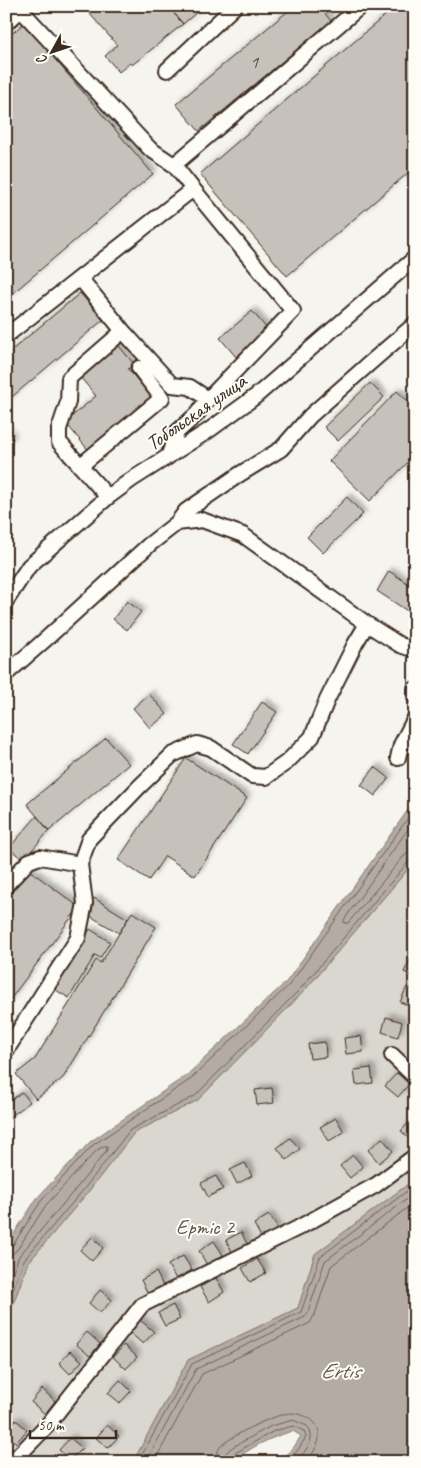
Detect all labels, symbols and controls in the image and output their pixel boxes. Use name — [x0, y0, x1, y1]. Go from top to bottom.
north arrow — [28, 28, 78, 78]
text: С — [32, 50, 51, 68]
house number: 1 — [250, 50, 260, 74]
street label: Тобольская улица — [141, 367, 253, 456]
park label: Ертіс 2 — [176, 1214, 236, 1240]
water label: Ertis — [321, 1357, 363, 1385]
scale bar — [30, 1408, 116, 1440]
text: 50 m — [38, 1416, 65, 1435]

